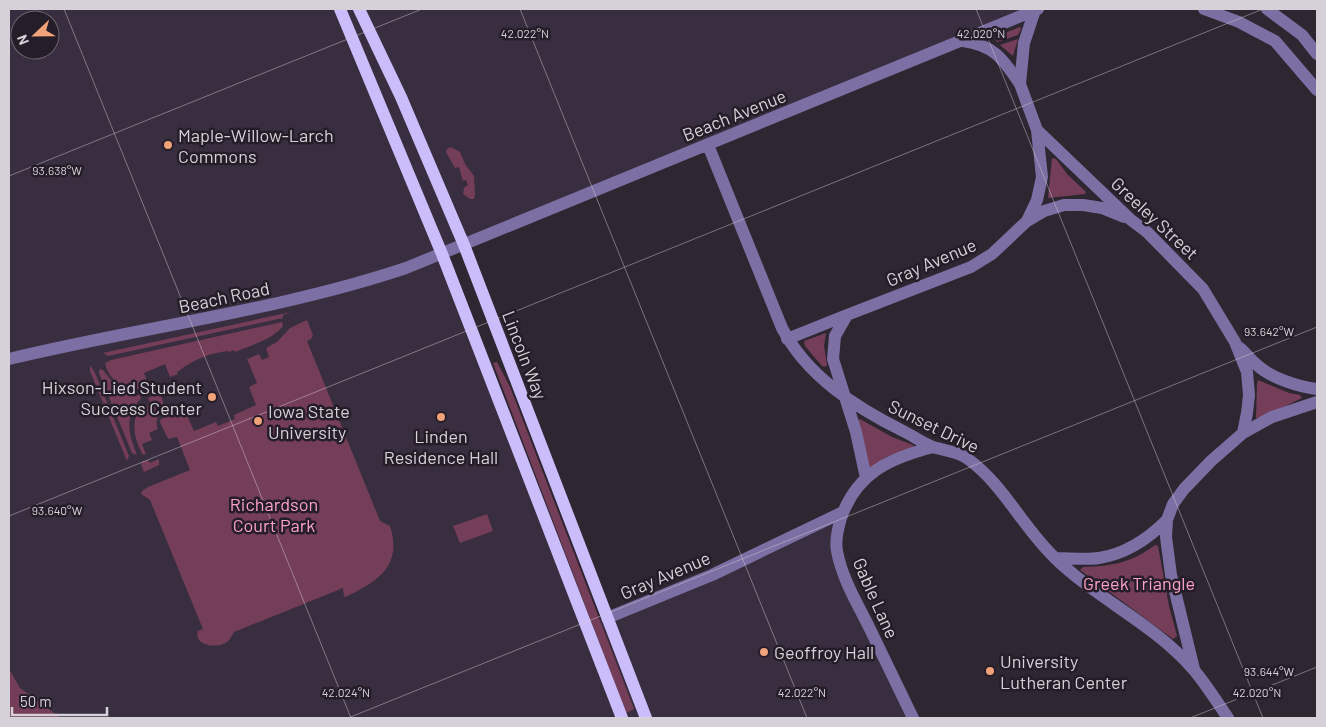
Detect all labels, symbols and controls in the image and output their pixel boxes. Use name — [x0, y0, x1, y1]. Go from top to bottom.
north arrow — [10, 10, 60, 60]
text: 42.022°N — [501, 26, 549, 40]
text: 42.020°N — [957, 26, 1005, 40]
text: N — [13, 33, 32, 48]
street label: Beach Avenue — [679, 84, 789, 146]
place label: Maple-Willow-Larch Commons — [178, 124, 334, 167]
marker: Maple-Willow-Larch Commons — [162, 139, 174, 151]
text: 93.638°W — [32, 163, 82, 177]
street label: Greeley Street — [1107, 172, 1203, 264]
street label: Gray Avenue — [883, 233, 979, 291]
street label: Beach Road — [176, 277, 272, 317]
street label: Lincoln Way — [498, 308, 552, 402]
text: 93.642°W — [1244, 324, 1295, 338]
place label: Hixson-Lied Student Success Center — [42, 376, 202, 419]
marker: Hixson-Lied Student Success Center — [206, 391, 218, 403]
street label: Sunset Drive — [885, 395, 983, 457]
place label: Iowa State University — [268, 400, 350, 443]
marker: Linden Residence Hall — [435, 411, 447, 423]
marker: Iowa State University — [252, 415, 264, 427]
place label: Linden Residence Hall — [384, 425, 498, 468]
park label: Richardson Court Park — [230, 493, 318, 536]
text: 93.640°W — [32, 503, 83, 517]
street label: Gray Avenue — [617, 546, 713, 604]
street label: Gable Lane — [848, 554, 904, 642]
park label: Greek Triangle — [1083, 572, 1195, 594]
place label: Geoffroy Hall — [774, 641, 874, 663]
marker: Geoffroy Hall — [758, 646, 770, 658]
place label: University Lutheran Center — [1000, 650, 1128, 693]
text: 93.644°W — [1244, 664, 1295, 678]
marker: University Lutheran Center — [984, 665, 996, 677]
scale bar — [12, 684, 108, 716]
text: 42.024°N — [322, 685, 370, 699]
text: 42.022°N — [778, 685, 826, 699]
text: 42.020°N — [1233, 685, 1281, 699]
text: 50 m — [20, 692, 52, 710]

